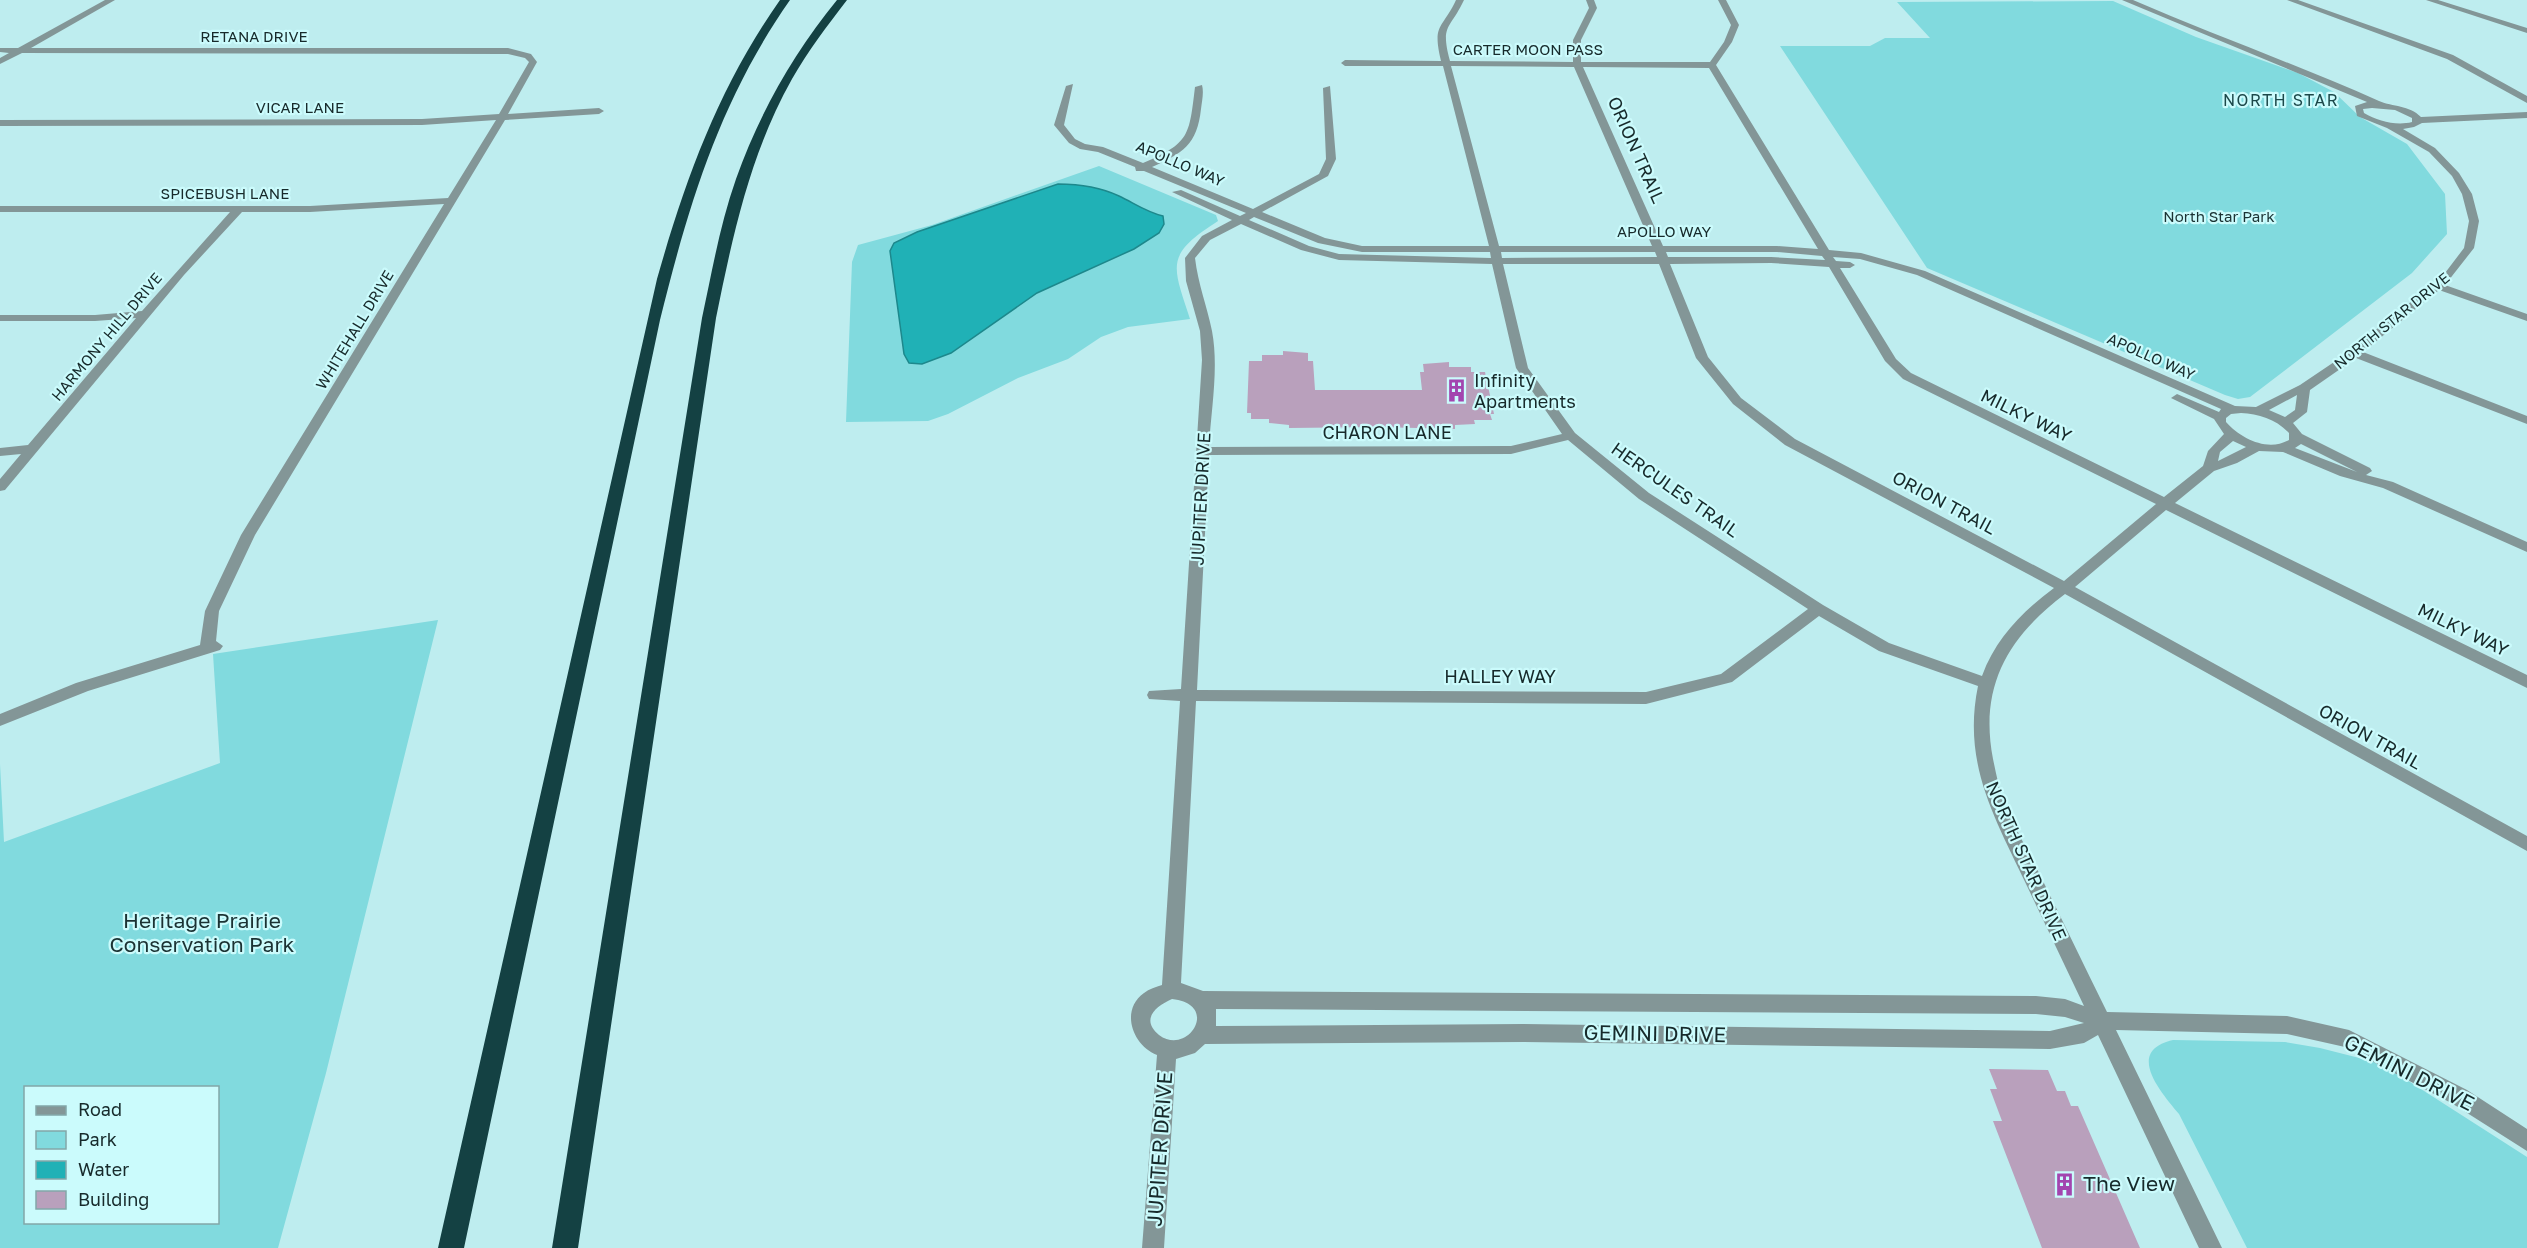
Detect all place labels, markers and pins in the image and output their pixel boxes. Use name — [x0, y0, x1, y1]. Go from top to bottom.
place label: Infinity Apartments — [1474, 369, 1576, 412]
building icon: Infinity Apartments — [1443, 378, 1469, 404]
place label: The View — [2083, 1170, 2175, 1196]
building icon: The View — [2052, 1171, 2078, 1197]

